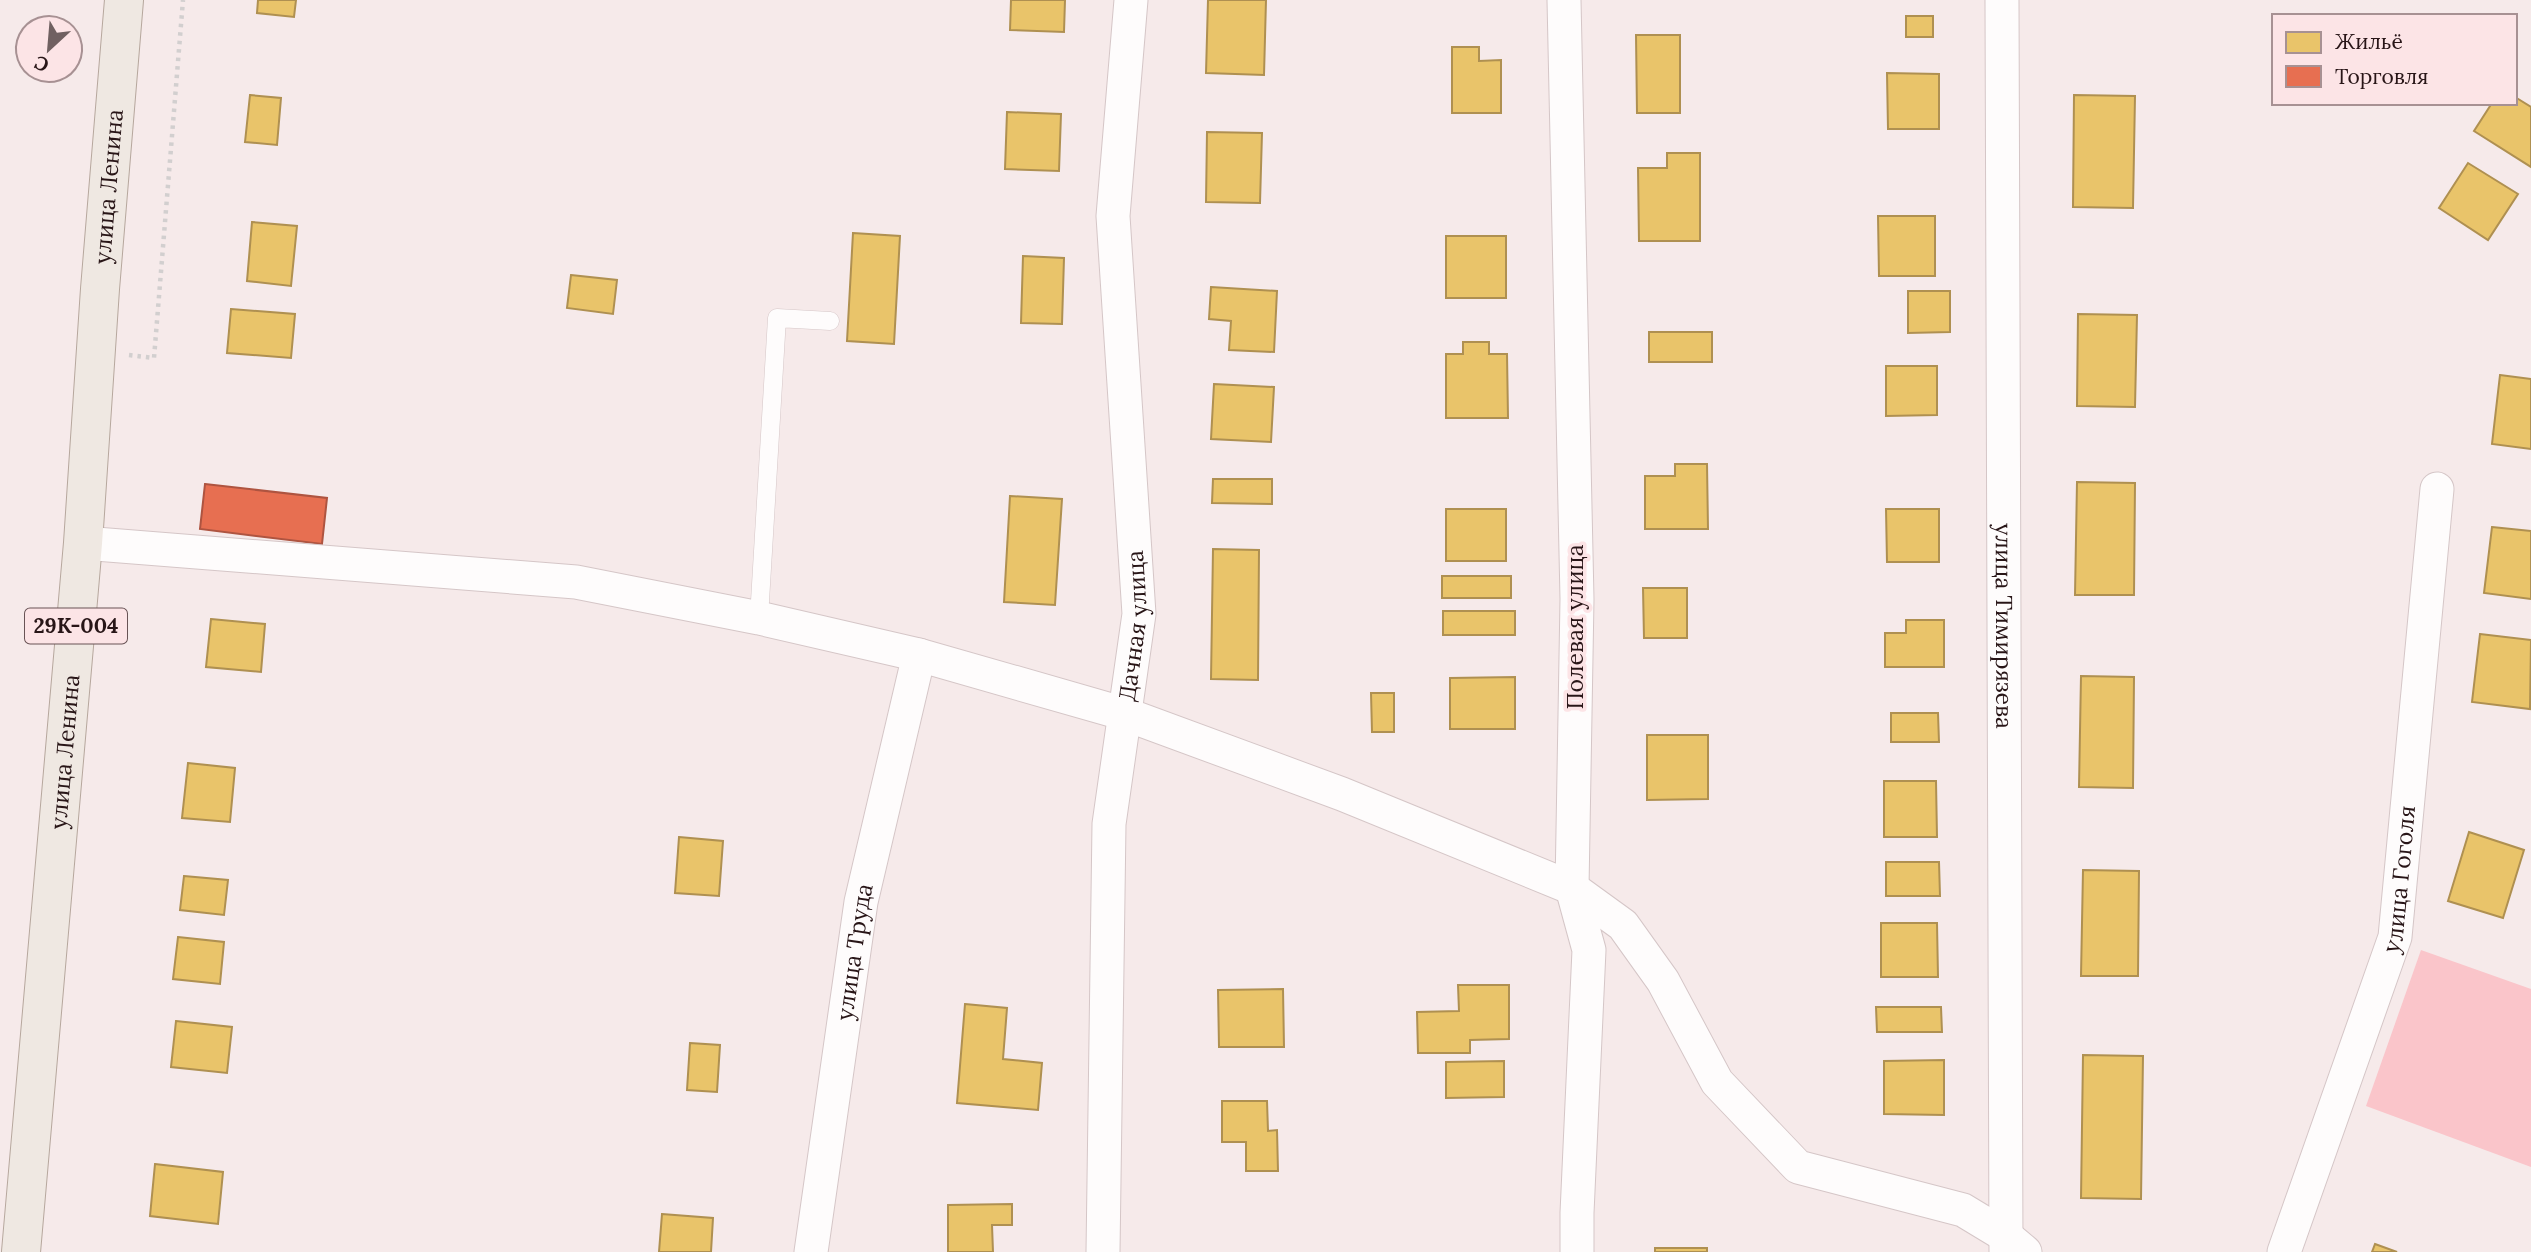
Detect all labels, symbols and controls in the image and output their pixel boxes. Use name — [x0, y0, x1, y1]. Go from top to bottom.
north arrow — [14, 14, 84, 84]
legend — [2272, 14, 2517, 105]
text: Жильё — [2335, 28, 2403, 55]
text: С — [30, 51, 53, 78]
text: Торговля — [2335, 63, 2429, 90]
street label: улица Ленина — [87, 108, 129, 265]
street label: улица Тимирязева — [1990, 523, 2019, 729]
street label: Полевая улица — [1560, 544, 1589, 710]
street label: Дачная улица — [1112, 549, 1153, 703]
road number: 29К-004 — [25, 608, 127, 644]
street label: улица Ленина — [43, 673, 85, 830]
street label: улица Гоголя — [2376, 804, 2421, 957]
street label: улица Труда — [829, 880, 879, 1022]

